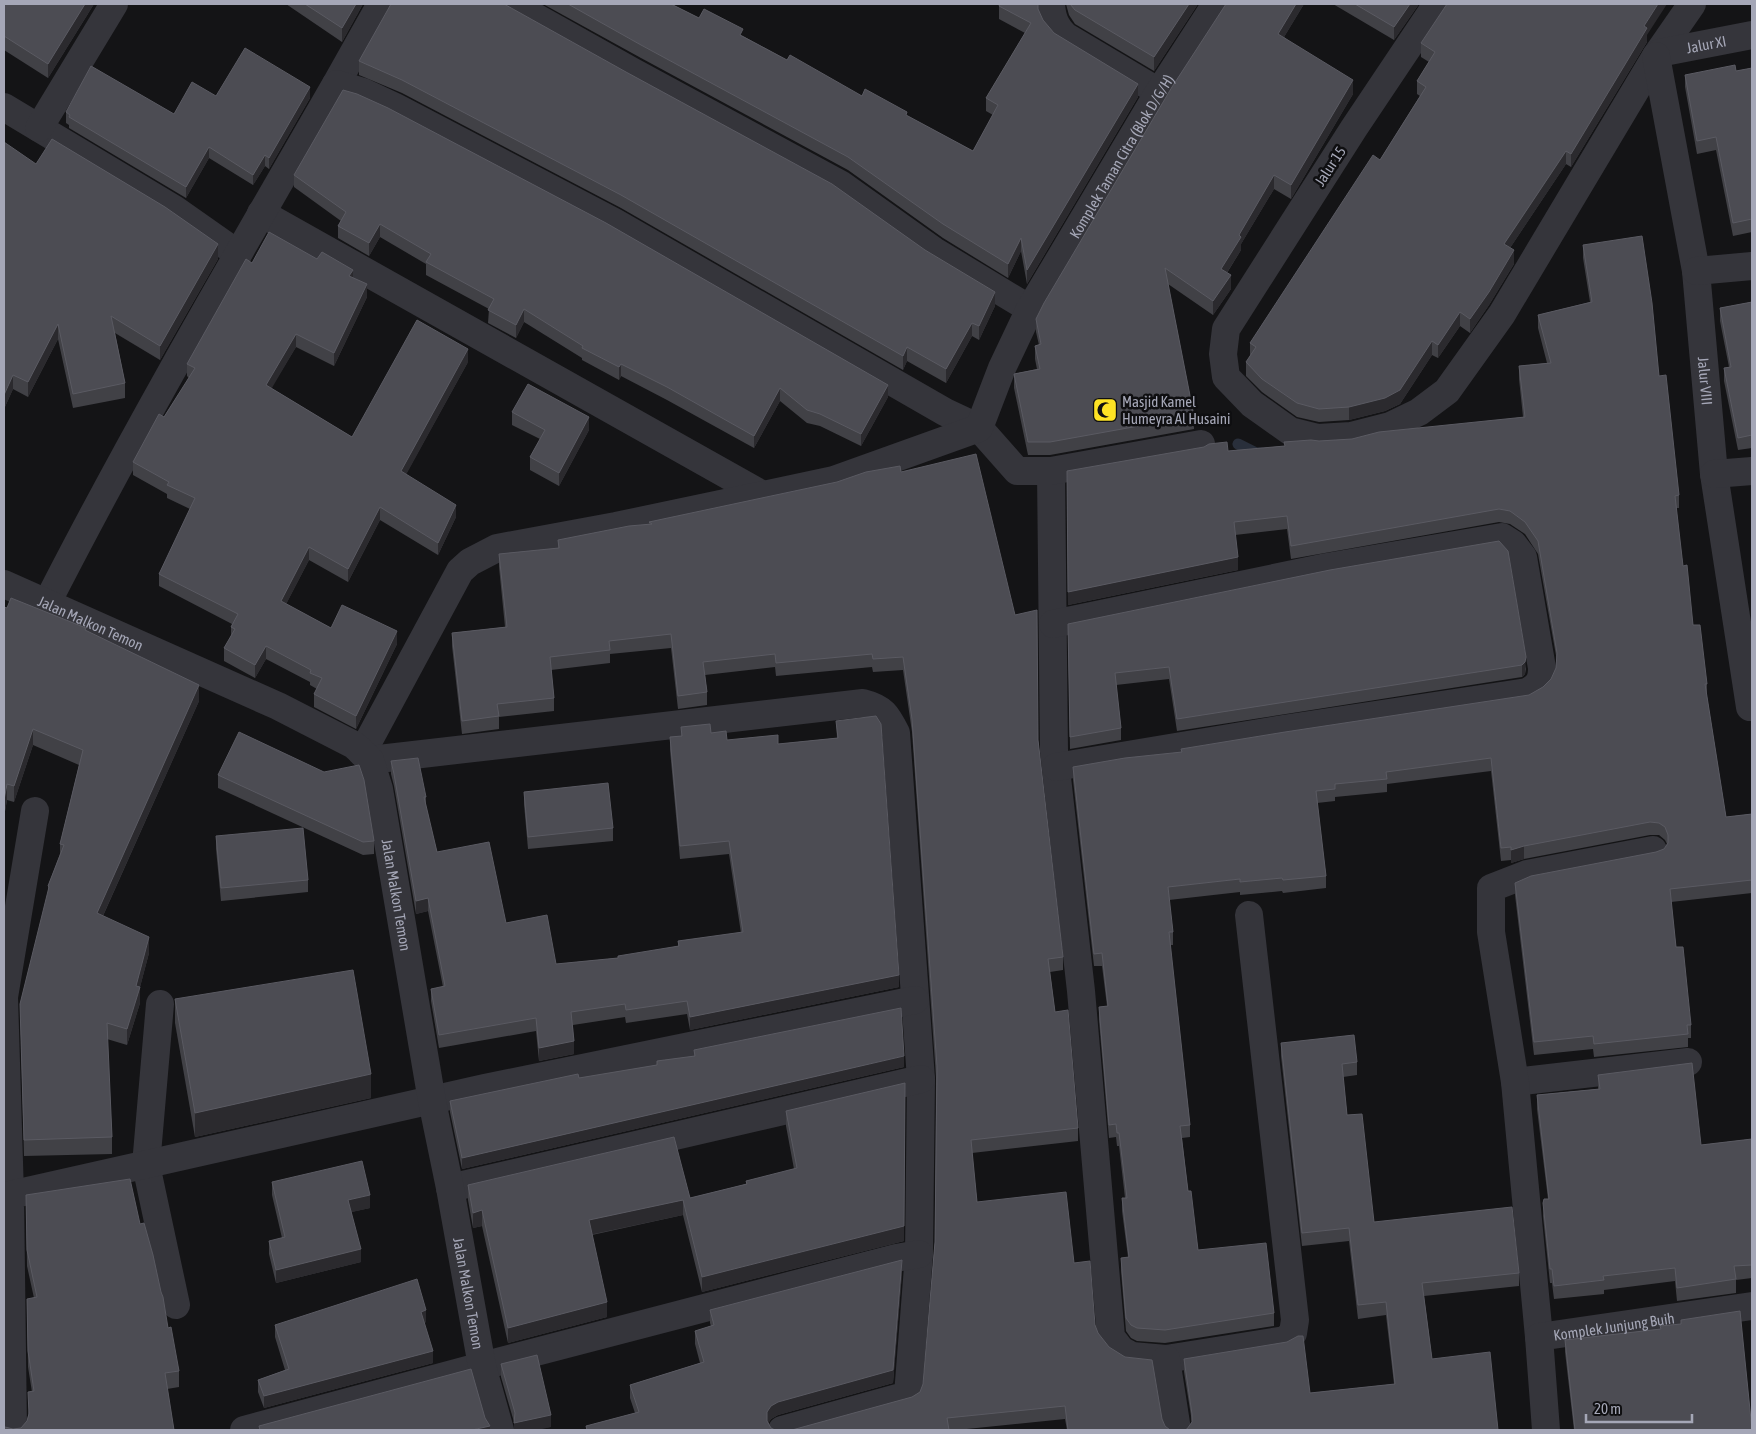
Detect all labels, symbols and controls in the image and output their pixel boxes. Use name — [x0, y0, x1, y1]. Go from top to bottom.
street label: Jalur XI — [1685, 32, 1727, 56]
street label: Komplek Taman Citra (Blok D/G/H) — [1066, 71, 1177, 241]
street label: Jalur 15 — [1311, 143, 1349, 189]
street label: Jalur VIII — [1695, 356, 1716, 406]
place label: Masjid Kamel Humeyra Al Husaini — [1122, 393, 1231, 427]
mosque icon: Masjid Kamel Humeyra Al Husaini — [1092, 397, 1118, 423]
street label: Jalan Malkon Temon — [35, 592, 146, 653]
street label: Jalan Malkon Temon — [379, 837, 415, 952]
street label: Jalan Malkon Temon — [451, 1236, 487, 1351]
street label: Komplek Junjung Buih — [1552, 1309, 1676, 1343]
scale bar — [1586, 1392, 1692, 1424]
text: 20 m — [1594, 1400, 1621, 1417]

